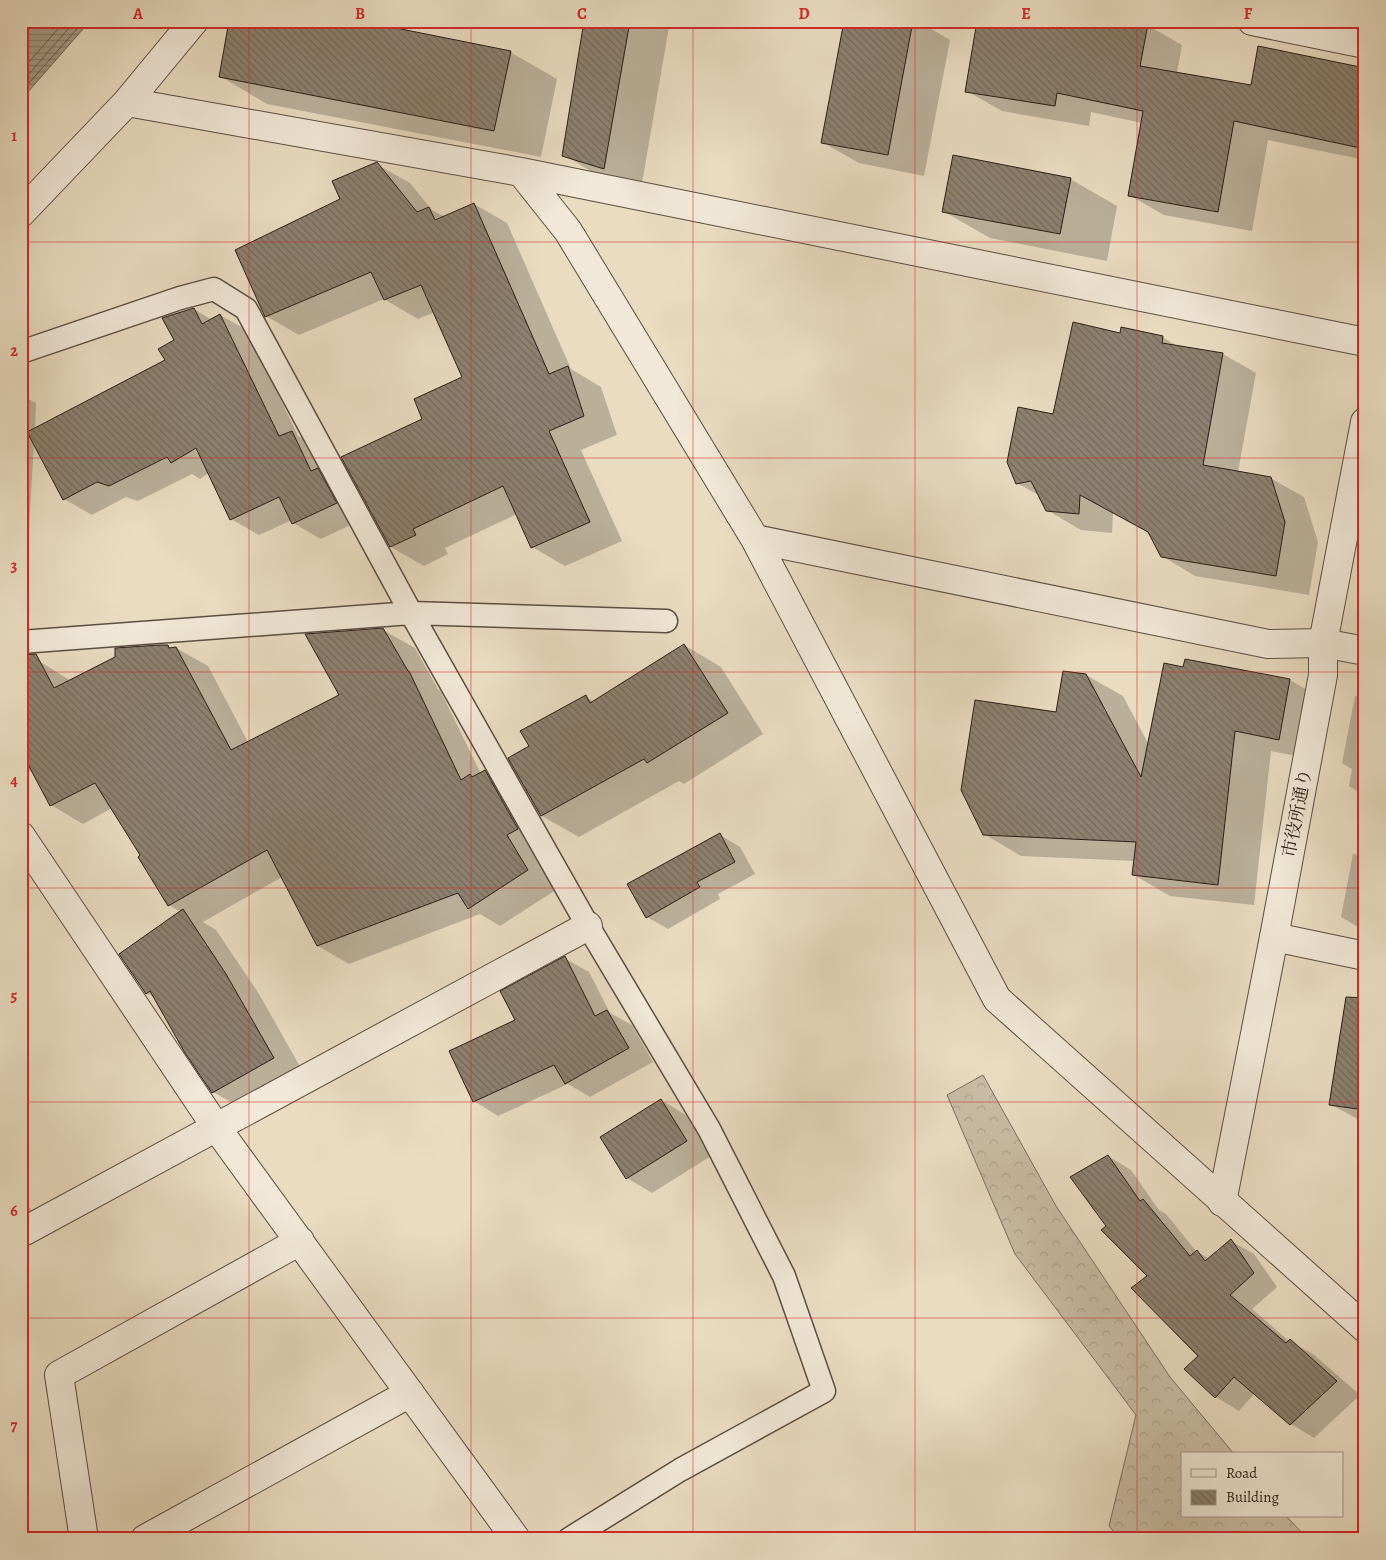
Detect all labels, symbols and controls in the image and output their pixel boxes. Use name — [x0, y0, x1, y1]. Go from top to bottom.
text: A — [132, 3, 144, 25]
text: B — [355, 3, 365, 25]
text: C — [577, 3, 587, 25]
text: D — [798, 3, 810, 25]
text: E — [1021, 3, 1031, 25]
text: F — [1244, 3, 1253, 25]
text: 1 — [11, 125, 17, 147]
text: 2 — [10, 340, 18, 362]
text: 3 — [11, 555, 18, 577]
street label: 市役所通り — [1277, 767, 1317, 859]
text: 4 — [10, 770, 18, 792]
text: 5 — [11, 985, 18, 1007]
text: 6 — [10, 1200, 18, 1222]
text: 7 — [11, 1415, 18, 1437]
legend — [1181, 1452, 1344, 1518]
text: Road — [1226, 1463, 1258, 1483]
text: Building — [1226, 1487, 1279, 1507]

